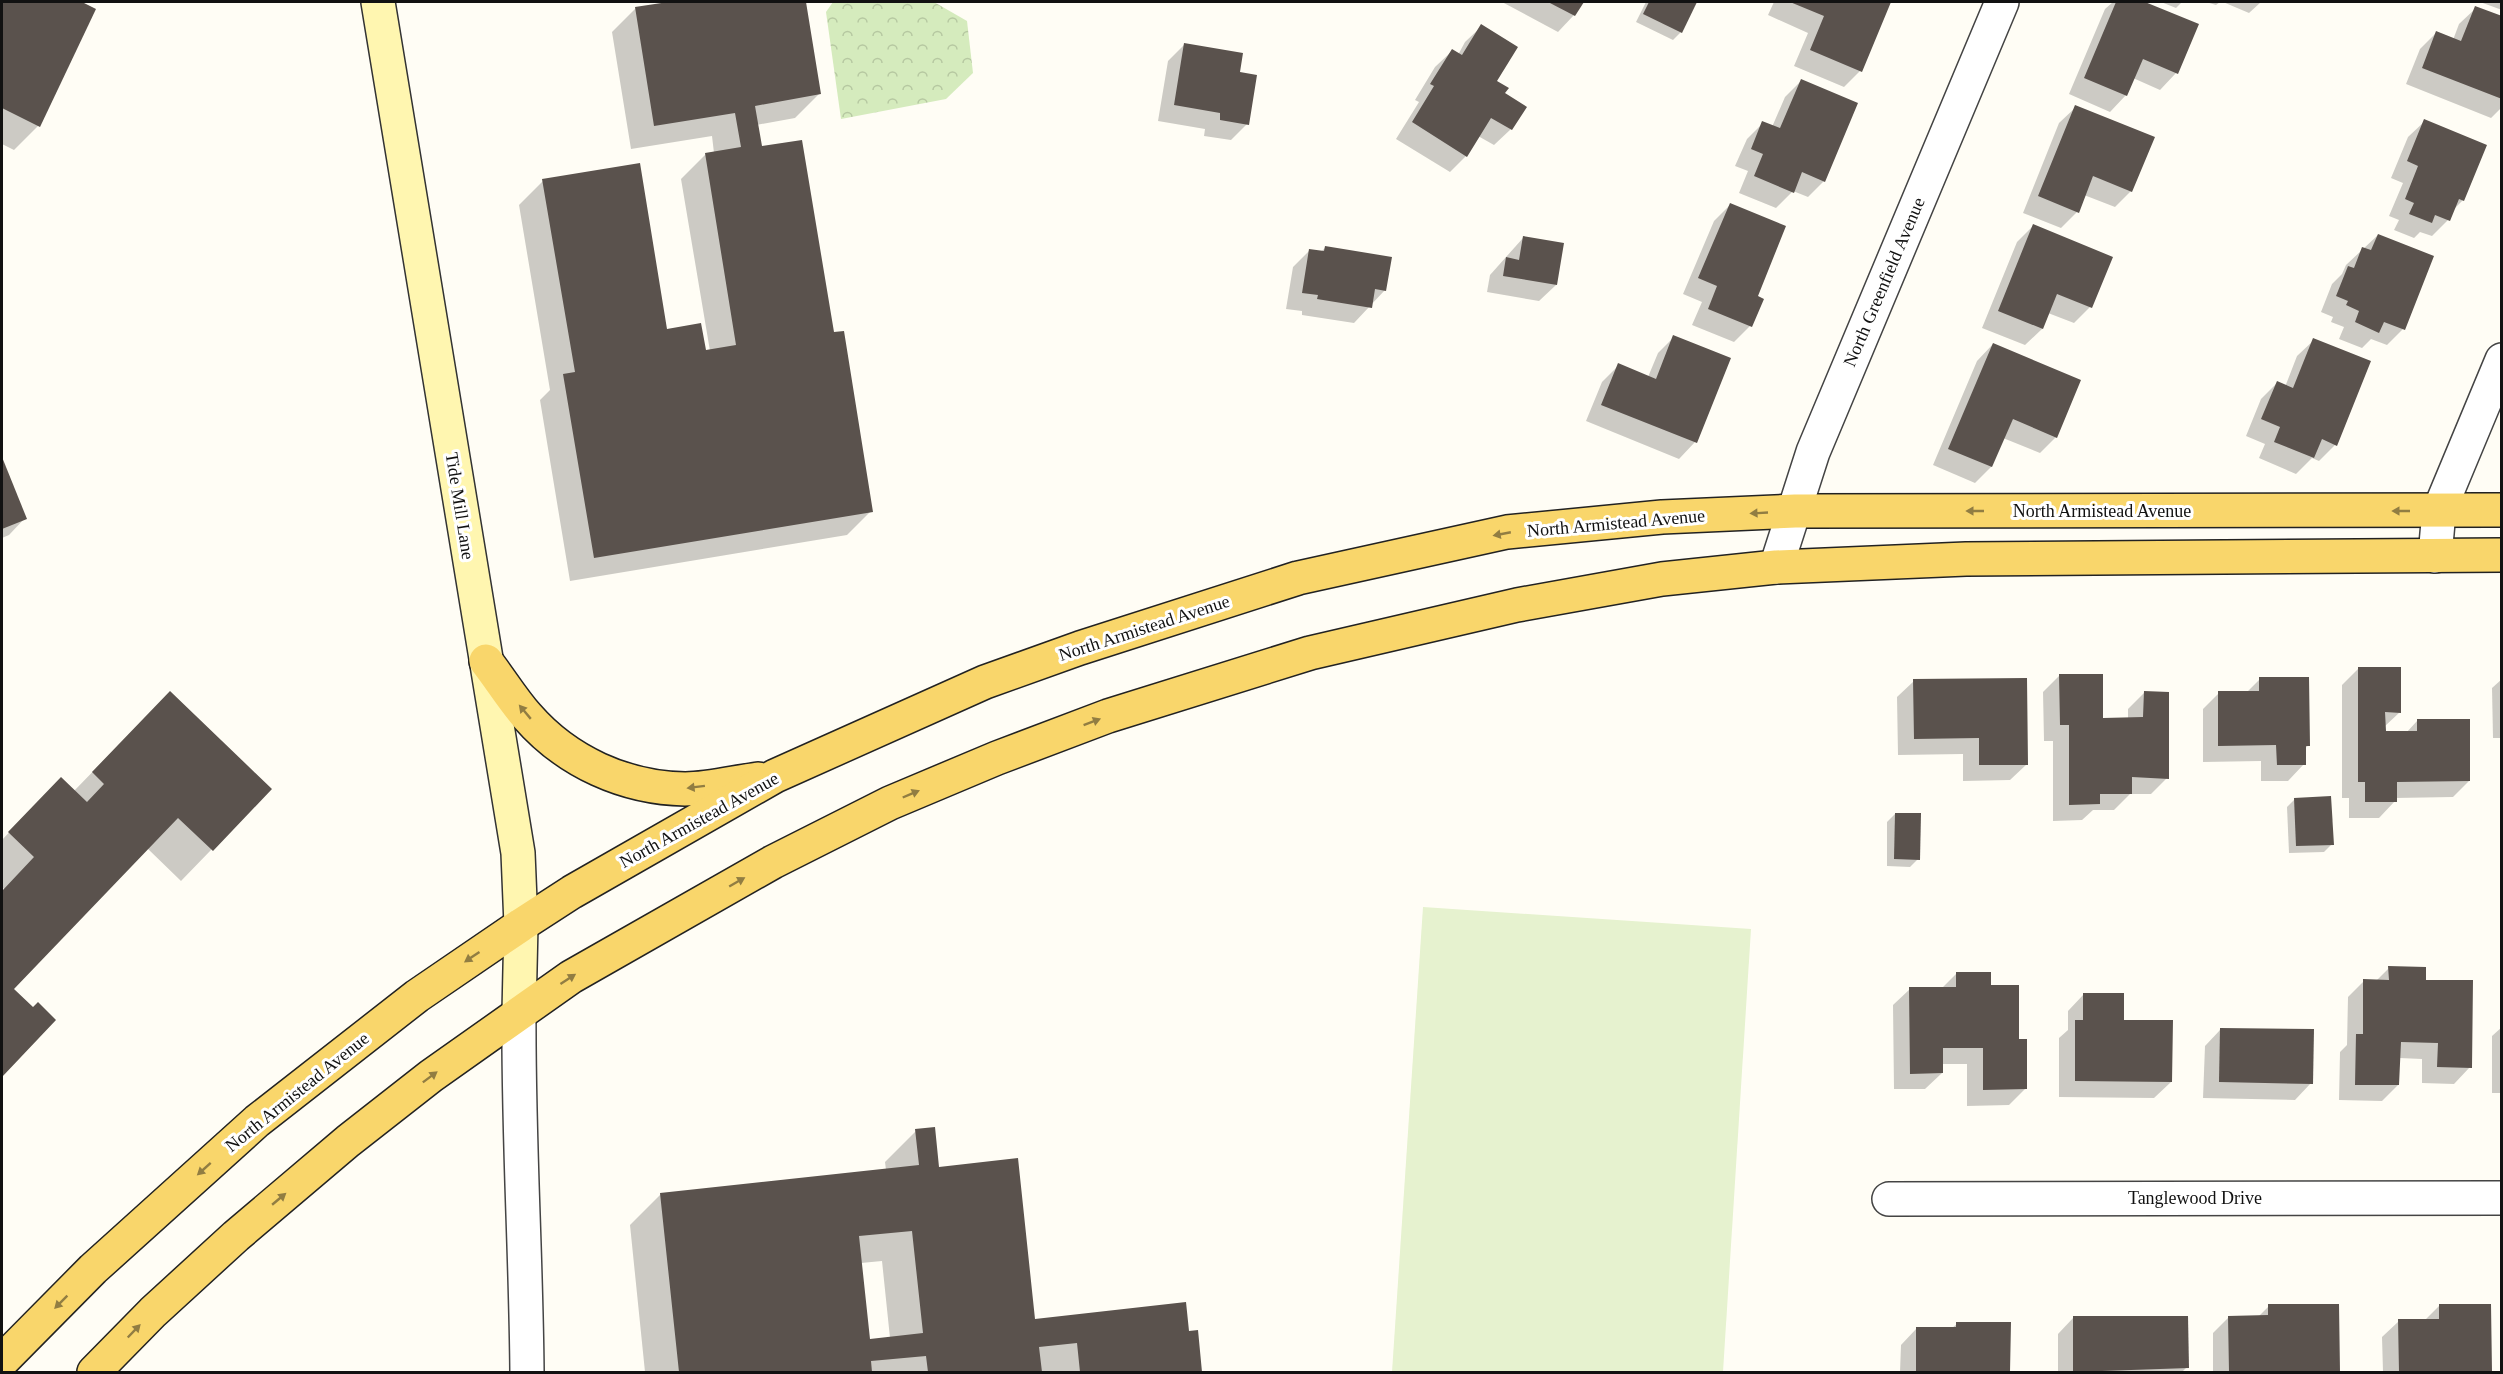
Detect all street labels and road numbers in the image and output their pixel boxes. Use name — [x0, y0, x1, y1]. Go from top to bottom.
street label: North Greenfield Avenue — [1839, 195, 1929, 369]
street label: Tide Mill Lane — [442, 451, 478, 561]
street label: North Armistead Avenue — [2013, 501, 2191, 521]
street label: North Armistead Avenue — [1526, 505, 1706, 541]
street label: North Armistead Avenue — [1056, 591, 1232, 665]
street label: North Armistead Avenue — [616, 768, 782, 872]
street label: North Armistead Avenue — [221, 1028, 373, 1156]
street label: Tanglewood Drive — [2128, 1188, 2262, 1208]

